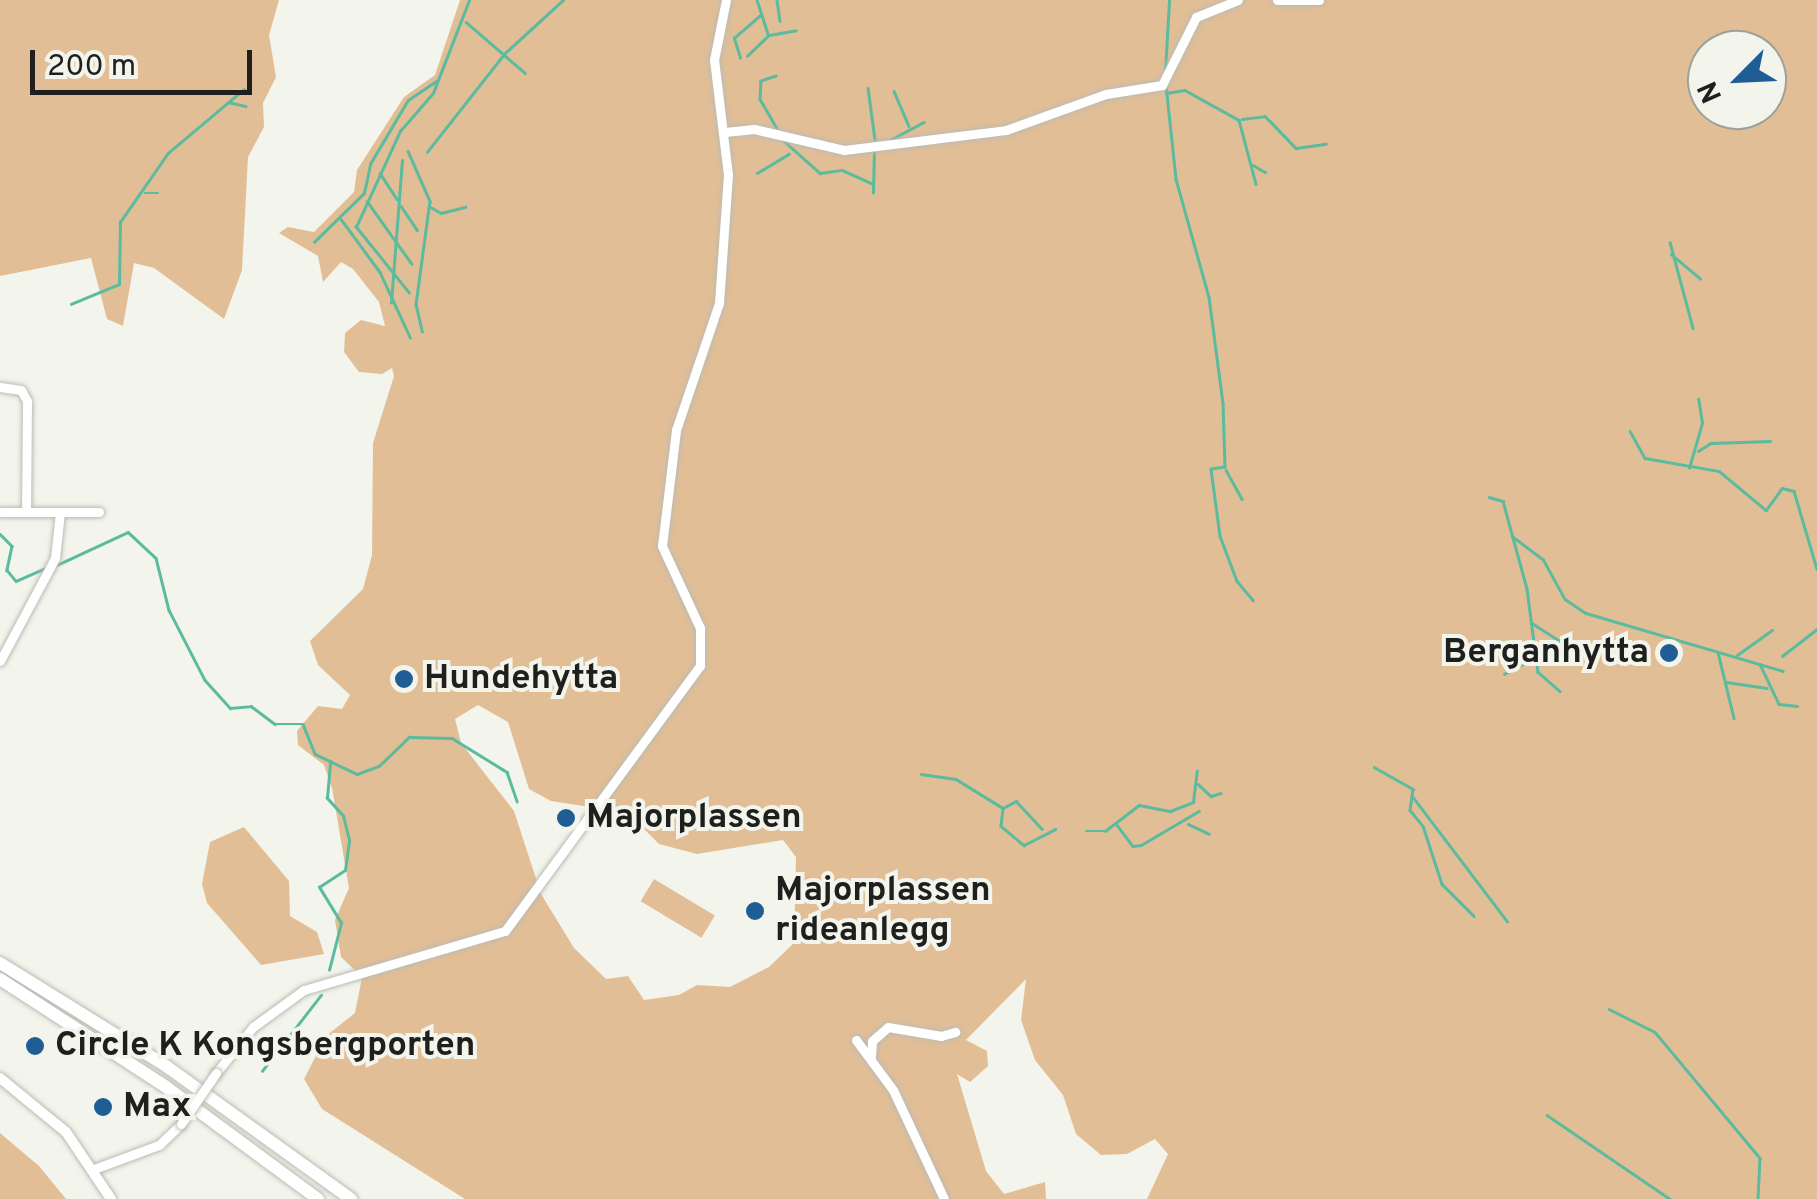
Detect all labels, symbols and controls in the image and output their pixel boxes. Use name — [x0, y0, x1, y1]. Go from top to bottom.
scale bar — [35, 30, 258, 92]
north arrow — [1687, 30, 1787, 130]
text: 200 m — [47, 49, 136, 86]
text: N — [1691, 75, 1732, 108]
place label: Berganhytta — [1443, 632, 1649, 674]
marker: Berganhytta — [1658, 642, 1680, 664]
place label: Hundehytta — [424, 658, 618, 700]
marker: Hundehytta — [393, 668, 415, 690]
place label: Majorplassen — [586, 797, 802, 839]
marker: Majorplassen — [555, 807, 577, 829]
place label: Majorplassen rideanlegg — [775, 870, 991, 952]
marker: Majorplassen rideanlegg — [744, 900, 766, 922]
place label: Circle K Kongsbergporten — [55, 1025, 475, 1067]
marker: Circle K Kongsbergporten — [24, 1035, 46, 1057]
place label: Max — [123, 1086, 191, 1128]
marker: Max — [92, 1096, 114, 1118]

